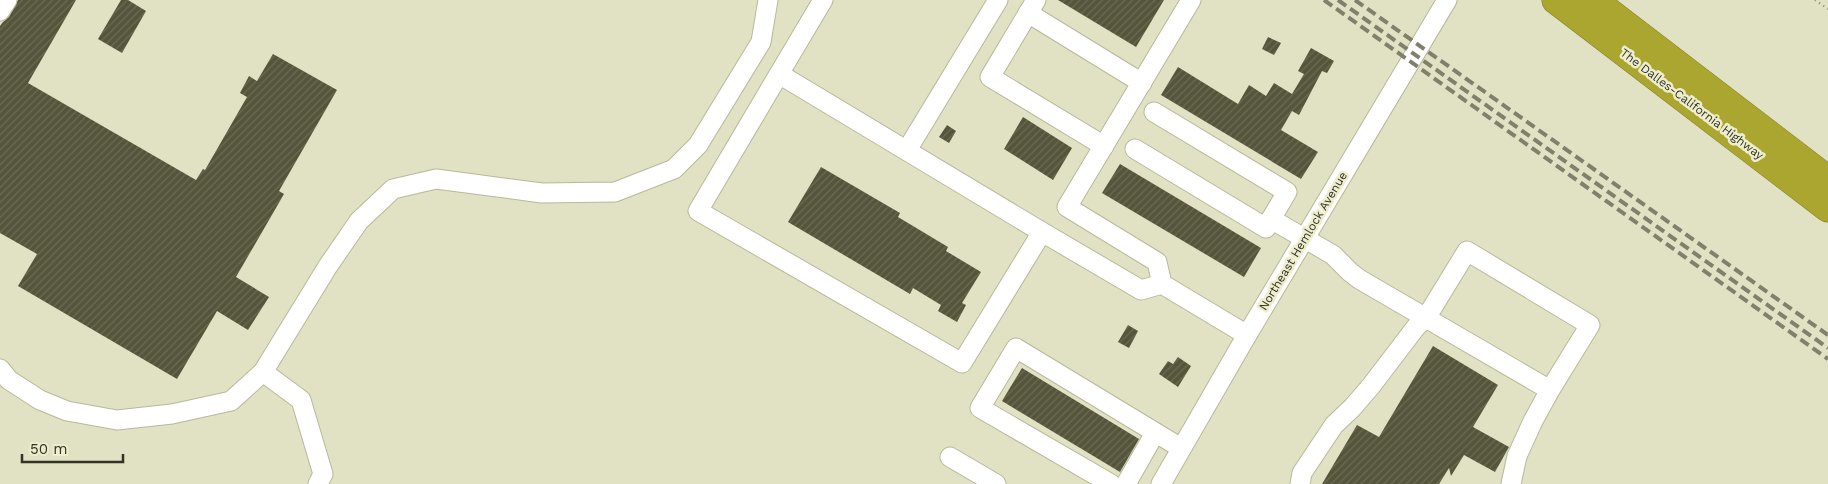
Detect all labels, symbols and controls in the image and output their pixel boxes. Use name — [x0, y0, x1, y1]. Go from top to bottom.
street label: The Dalles-California Highway — [1618, 46, 1767, 163]
street label: Northeast Hemlock Avenue — [1256, 169, 1350, 313]
scale bar — [22, 432, 124, 464]
text: 50 m — [30, 440, 67, 458]

